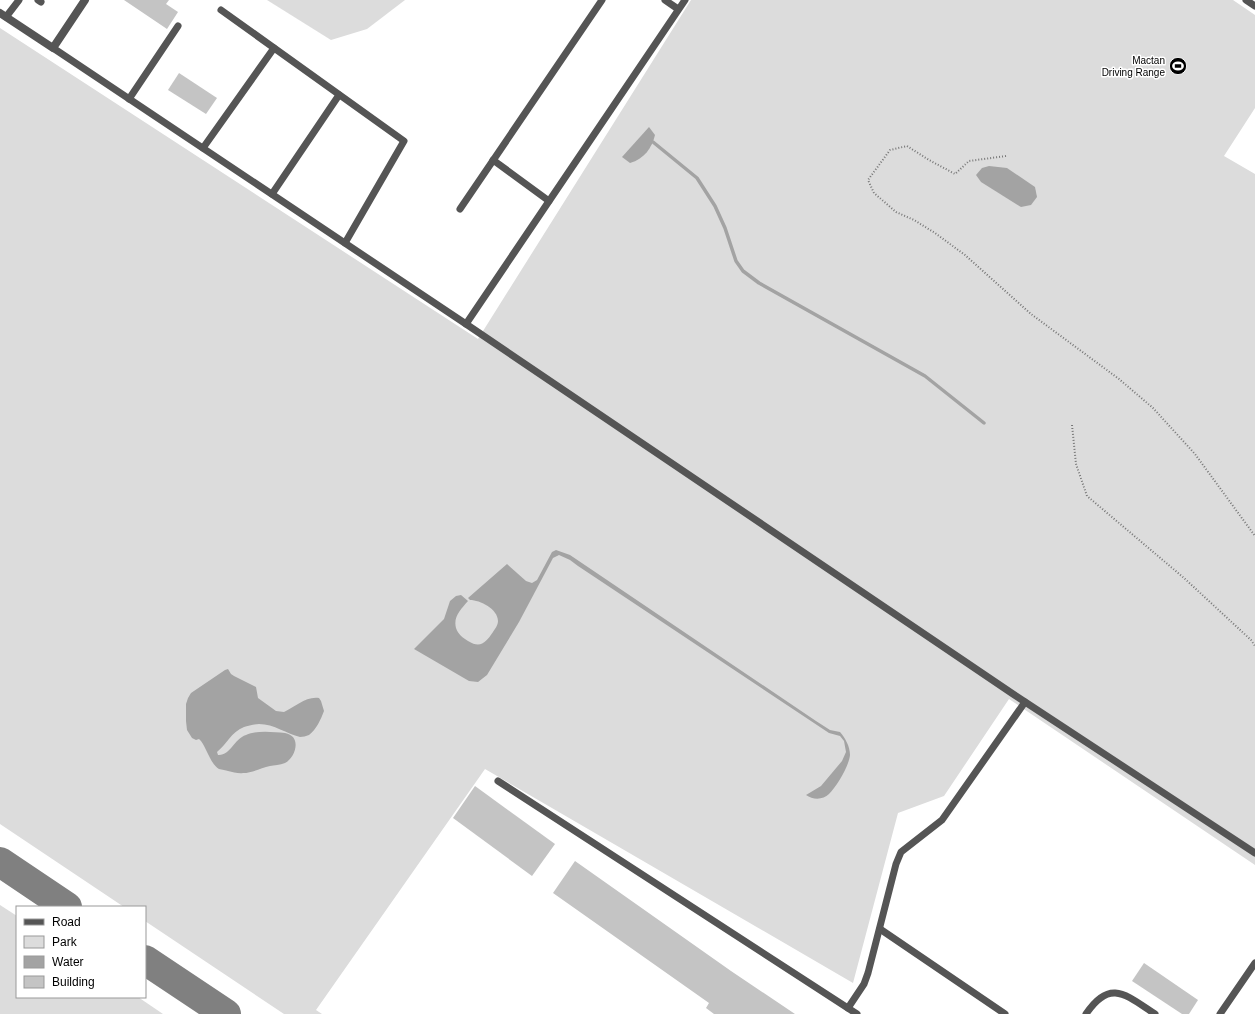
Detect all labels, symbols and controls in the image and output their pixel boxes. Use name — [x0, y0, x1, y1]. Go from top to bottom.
place label: Mactan Driving Range — [1102, 55, 1165, 78]
sports icon: Mactan Driving Range — [1168, 56, 1188, 76]
legend — [16, 906, 146, 998]
text: Road — [52, 915, 81, 929]
text: Park — [52, 935, 78, 949]
text: Water — [52, 955, 84, 969]
text: Building — [52, 975, 95, 989]

